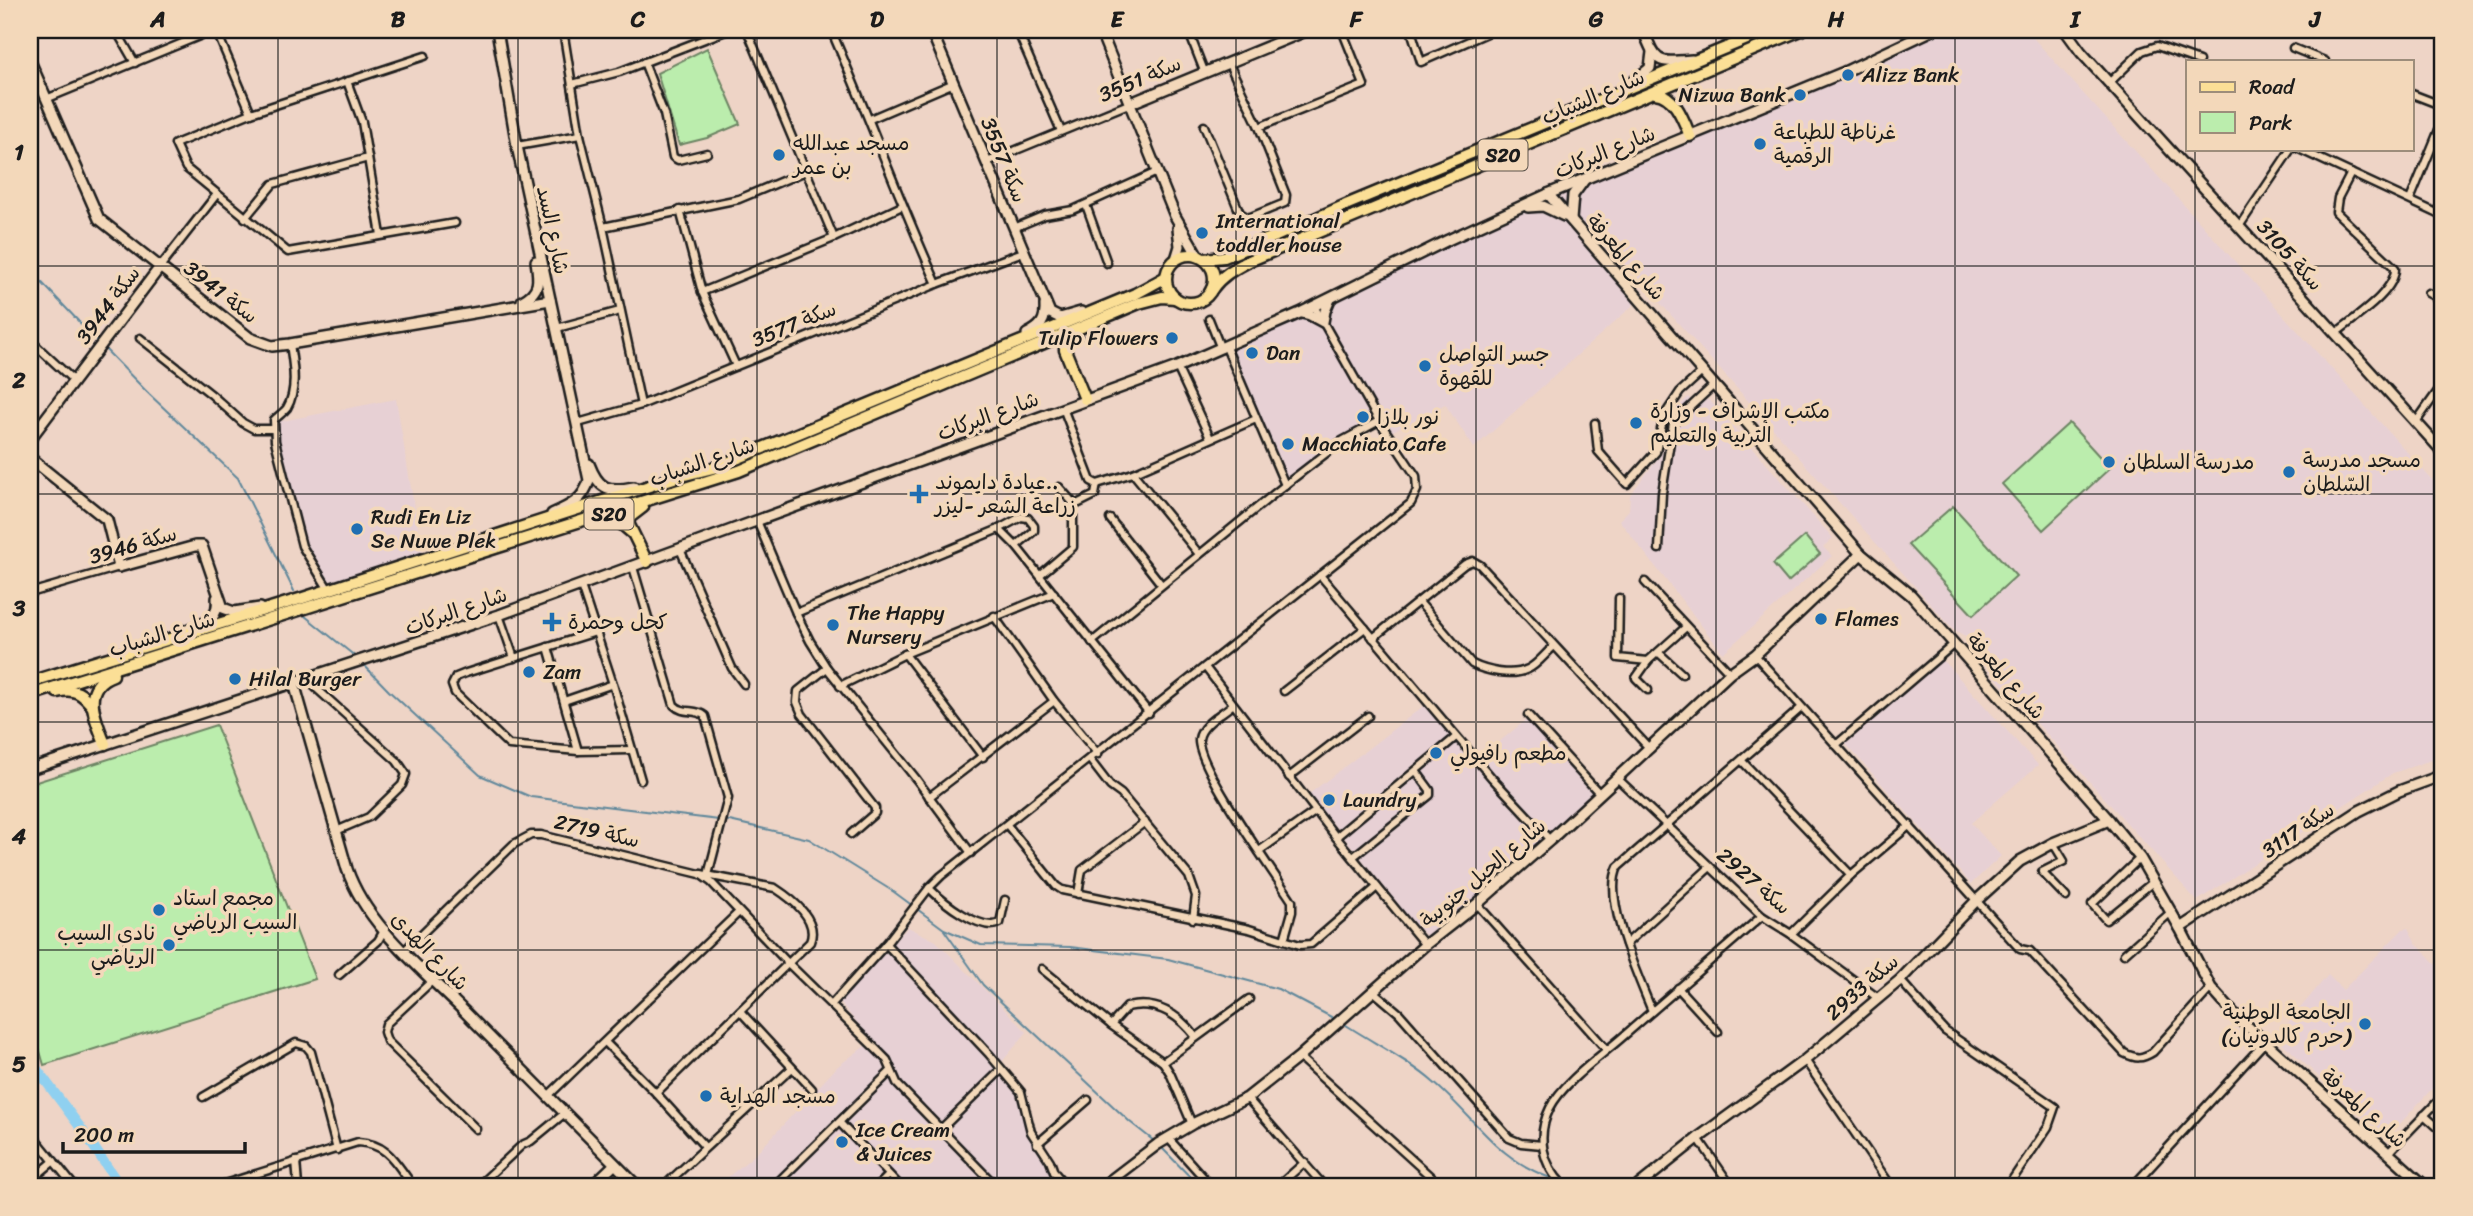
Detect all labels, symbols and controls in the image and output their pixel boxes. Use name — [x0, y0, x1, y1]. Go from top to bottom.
text: A — [149, 0, 166, 40]
text: B — [391, 0, 406, 40]
text: C — [630, 0, 646, 40]
text: D — [870, 0, 885, 40]
text: E — [1111, 0, 1126, 40]
text: F — [1349, 0, 1364, 40]
text: G — [1588, 0, 1604, 40]
text: H — [1827, 0, 1845, 40]
text: I — [2069, 0, 2081, 40]
text: J — [2308, 0, 2322, 40]
street label: سكة 3551 — [1093, 45, 1187, 113]
place label: Alizz Bank — [1861, 56, 1959, 94]
street label: شارع الشباب — [1535, 58, 1651, 136]
legend — [2186, 60, 2414, 150]
marker: Alizz Bank — [1840, 67, 1856, 83]
text: Road — [2249, 68, 2296, 106]
place label: Nizwa Bank — [1679, 76, 1787, 114]
marker: Nizwa Bank — [1792, 87, 1808, 103]
text: Park — [2249, 104, 2292, 142]
street label: سكة 3557 — [970, 111, 1038, 209]
place label: غرناطة للطباعة الرقمية — [1774, 113, 1896, 175]
street label: شارع البركات — [1549, 114, 1661, 190]
place label: مسجد عبدالله بن عمر — [791, 124, 909, 186]
text: 1 — [14, 132, 24, 173]
marker: غرناطة للطباعة الرقمية — [1752, 136, 1768, 152]
road number: S20 — [1478, 140, 1528, 170]
marker: مسجد عبدالله بن عمر — [771, 147, 787, 163]
street label: شارع السد — [525, 182, 581, 278]
place label: International toddler house — [1215, 202, 1342, 264]
street label: شارع المعرفة — [1577, 204, 1675, 310]
street label: سكة 3105 — [2247, 210, 2333, 300]
marker: International toddler house — [1194, 225, 1210, 241]
street label: سكة 3941 — [175, 250, 267, 334]
street label: سكة 3944 — [65, 257, 151, 353]
street label: سكة 3577 — [746, 290, 842, 358]
place label: Tulip Flowers — [1038, 319, 1158, 357]
marker: Tulip Flowers — [1164, 330, 1180, 346]
place label: Dan — [1266, 334, 1300, 372]
place label: جسر التواصل للقهوة — [1439, 335, 1550, 397]
marker: Dan — [1244, 345, 1260, 361]
marker: جسر التواصل للقهوة — [1417, 358, 1433, 374]
text: 2 — [11, 360, 26, 401]
street label: شارع البركات — [932, 380, 1044, 452]
place label: مكتب الإشراف - وزارة التربية والتعليم — [1650, 392, 1830, 454]
place label: نور بلازا — [1377, 398, 1439, 436]
marker: نور بلازا — [1355, 409, 1371, 425]
marker: مكتب الإشراف - وزارة التربية والتعليم — [1628, 415, 1644, 431]
place label: Macchiato Cafe — [1302, 425, 1446, 463]
street label: شارع الشباب — [644, 426, 760, 498]
marker: Macchiato Cafe — [1280, 436, 1296, 452]
place label: مسجد مدرسة السّلطان — [2303, 441, 2421, 503]
place label: مدرسة السلطان — [2123, 443, 2254, 481]
marker: مدرسة السلطان — [2101, 454, 2117, 470]
place label: عيادة دايموند.. زراعة الشعر -ليزر — [933, 463, 1076, 525]
marker: مسجد مدرسة السّلطان — [2281, 464, 2297, 480]
marker: عيادة دايموند.. زراعة الشعر -ليزر — [909, 484, 929, 504]
place label: Rudi En Liz Se Nuwe Plek — [371, 498, 497, 560]
road number: S20 — [584, 499, 634, 530]
street label: سكة 3946 — [85, 514, 181, 576]
marker: Rudi En Liz Se Nuwe Plek — [349, 521, 365, 537]
street label: شارع البركات — [400, 576, 512, 646]
text: 3 — [12, 588, 26, 629]
place label: The Happy Nursery — [847, 594, 945, 656]
street label: شارع الشباب — [104, 600, 220, 668]
place label: Flames — [1835, 600, 1899, 638]
place label: كحل وحمرة — [568, 603, 668, 641]
marker: Flames — [1813, 611, 1829, 627]
marker: كحل وحمرة — [542, 612, 562, 632]
marker: The Happy Nursery — [825, 617, 841, 633]
street label: شارع المعرفة — [1957, 623, 2055, 729]
place label: Zam — [543, 653, 581, 691]
place label: Hilal Burger — [249, 660, 362, 698]
marker: Zam — [521, 664, 537, 680]
marker: Hilal Burger — [227, 671, 243, 687]
place label: مطعم رافيولي — [1450, 734, 1567, 772]
marker: مطعم رافيولي — [1428, 745, 1444, 761]
place label: Laundry — [1343, 781, 1416, 819]
street label: سكة 3117 — [2253, 791, 2343, 869]
marker: Laundry — [1321, 792, 1337, 808]
street label: سكة 2719 — [551, 803, 643, 859]
street label: شارع الحيل جنوبية — [1411, 808, 1555, 938]
text: 4 — [11, 816, 27, 857]
street label: سكة 2927 — [1708, 837, 1800, 925]
place label: مجمع استاد السيب الرياضي — [173, 879, 297, 941]
marker: مجمع استاد السيب الرياضي — [151, 902, 167, 918]
street label: شارع الهدى — [381, 902, 479, 1000]
place label: نادي السيب الرياضي — [57, 914, 155, 976]
marker: نادي السيب الرياضي — [161, 937, 177, 953]
street label: سكة 2933 — [1816, 944, 1908, 1030]
place label: الجامعة الوطنية (حرم كالدونيان) — [2221, 993, 2353, 1055]
marker: الجامعة الوطنية (حرم كالدونيان) — [2357, 1016, 2373, 1032]
text: 5 — [12, 1044, 26, 1085]
street label: شارع المعرفة — [2312, 1058, 2416, 1158]
place label: مسجد الهداية — [720, 1077, 836, 1115]
marker: مسجد الهداية — [698, 1088, 714, 1104]
scale bar — [63, 1111, 245, 1155]
place label: Ice Cream & Juices — [855, 1111, 950, 1173]
text: 200 m — [74, 1116, 134, 1154]
marker: Ice Cream & Juices — [834, 1134, 850, 1150]

